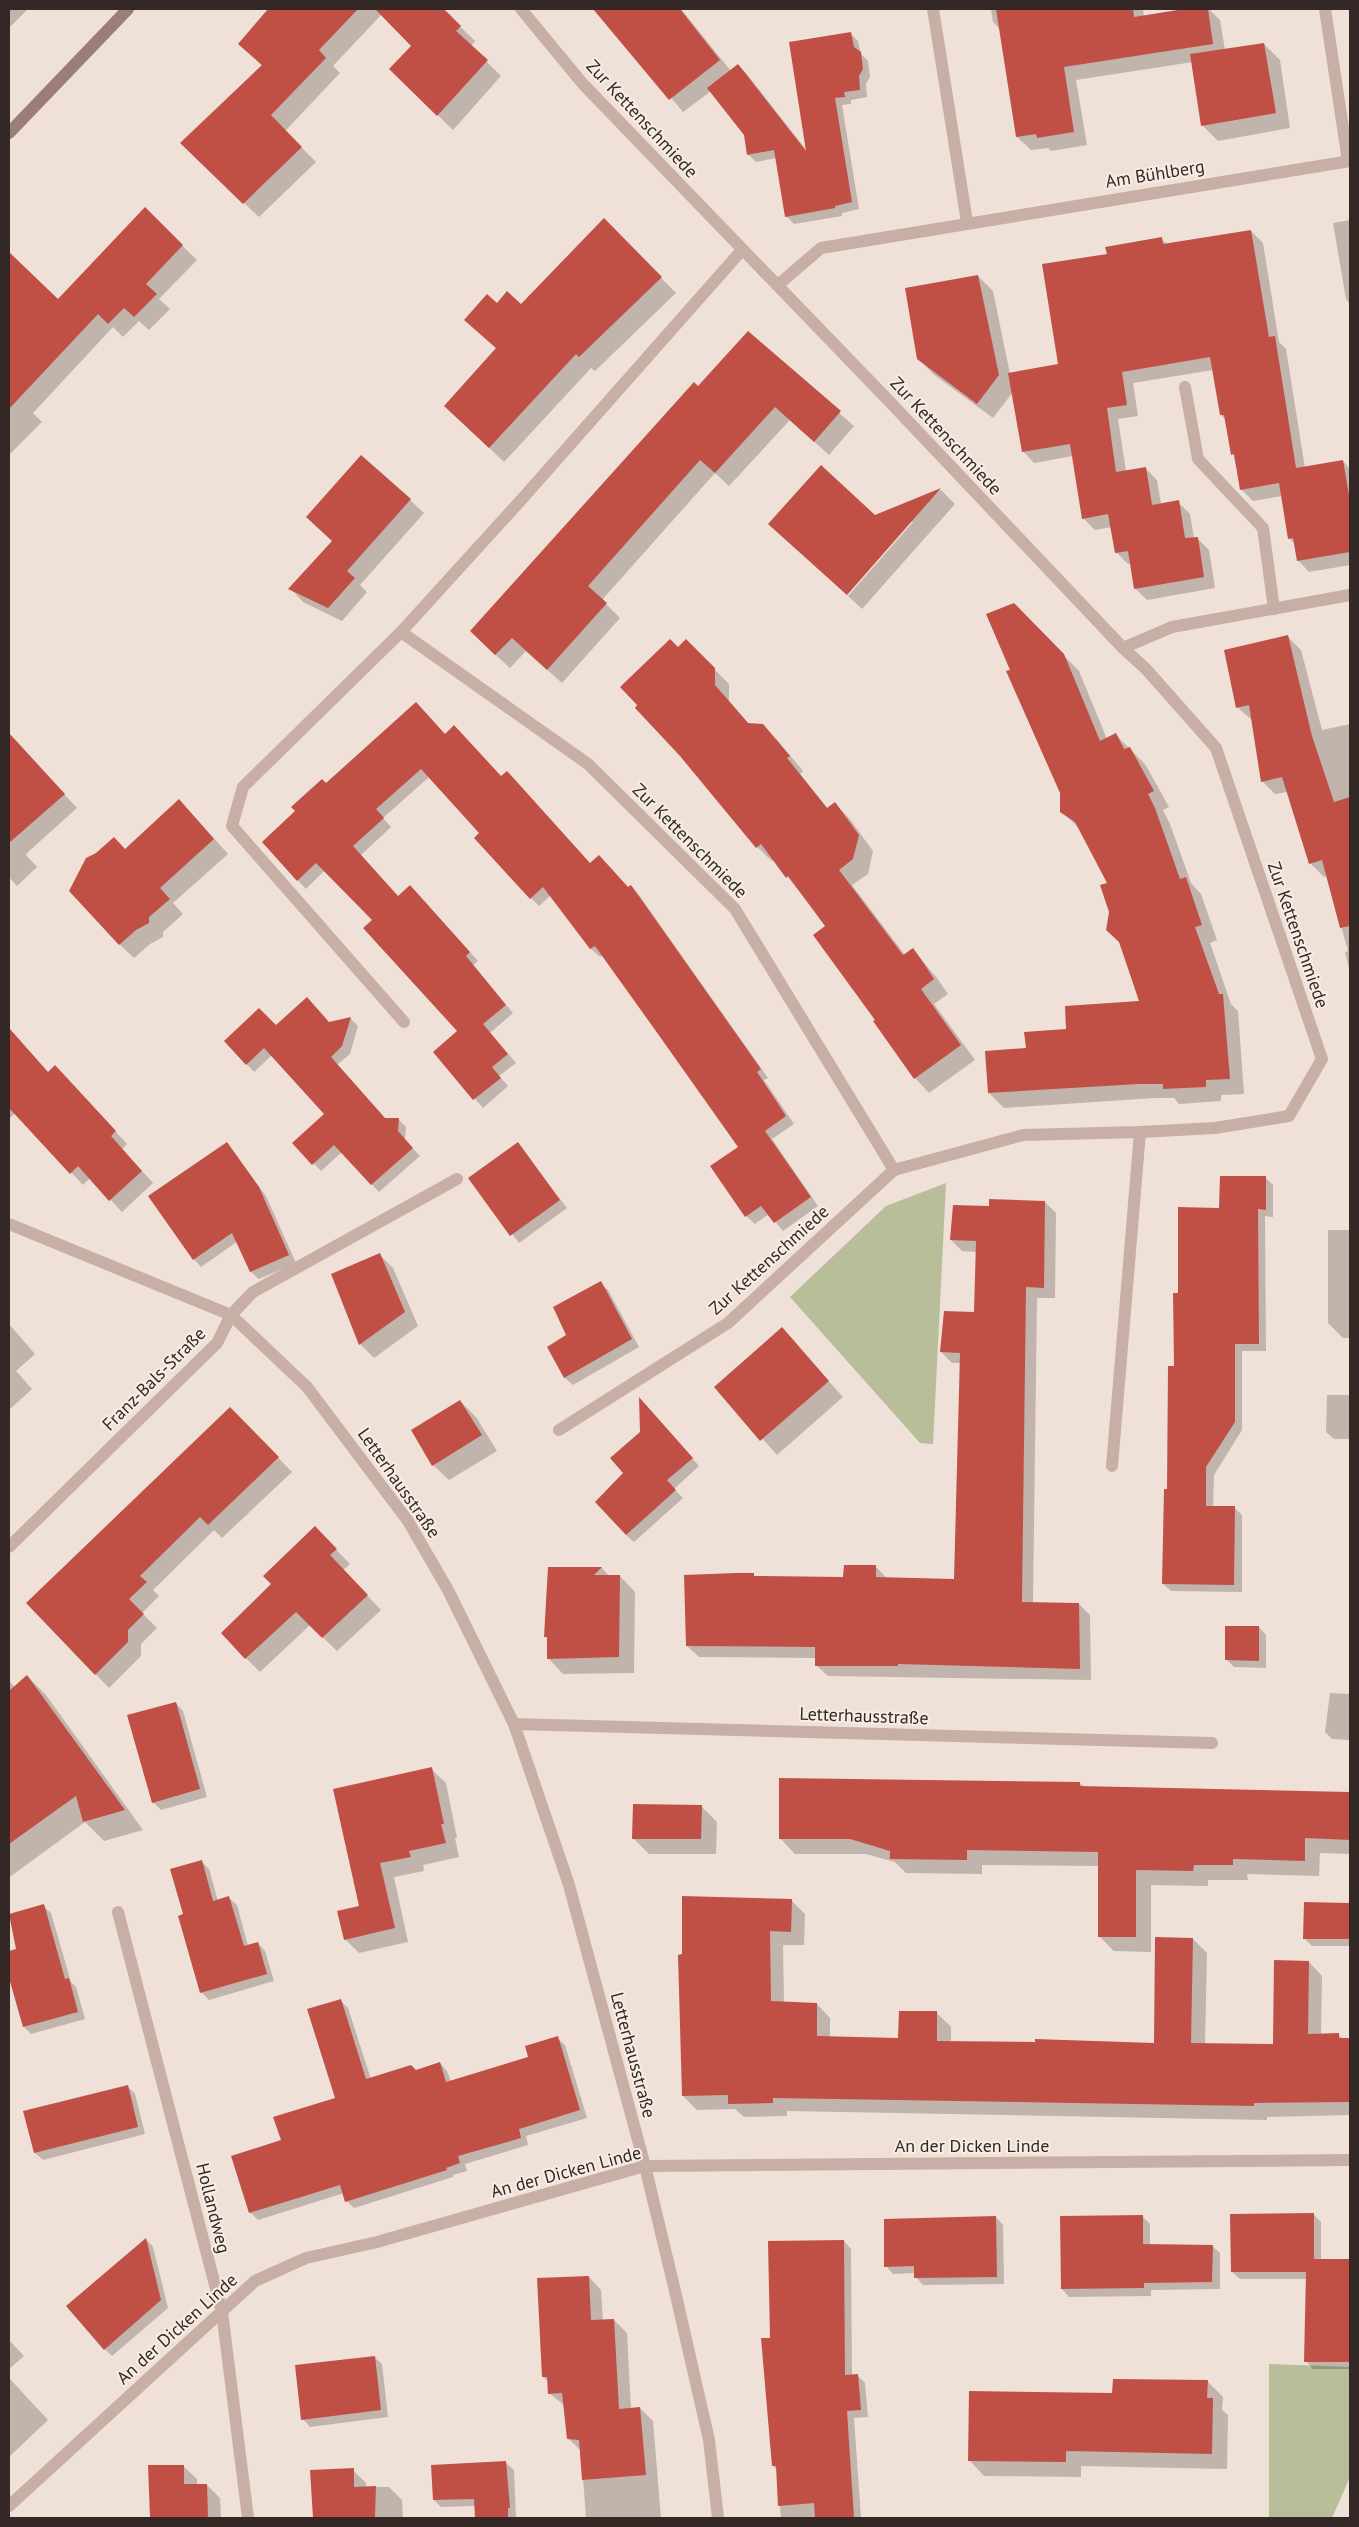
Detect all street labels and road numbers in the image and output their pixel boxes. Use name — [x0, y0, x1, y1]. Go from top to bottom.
street label: Zur Kettenschmiede — [582, 55, 703, 183]
street label: Am Bühlberg — [1104, 154, 1206, 193]
street label: Zur Kettenschmiede — [886, 372, 1007, 500]
street label: Zur Kettenschmiede — [628, 778, 753, 903]
street label: Zur Kettenschmiede — [1263, 859, 1334, 1011]
street label: Zur Kettenschmiede — [704, 1200, 833, 1319]
street label: Franz-Bals-Straße — [97, 1322, 210, 1435]
street label: Letterhausstraße — [353, 1423, 446, 1542]
street label: Letterhausstraße — [799, 1702, 929, 1729]
street label: Letterhausstraße — [606, 1989, 661, 2120]
street label: An der Dicken Linde — [895, 2134, 1049, 2157]
street label: An der Dicken Linde — [488, 2140, 644, 2203]
street label: Hollandweg — [191, 2160, 236, 2255]
street label: An der Dicken Linde — [112, 2268, 242, 2389]

